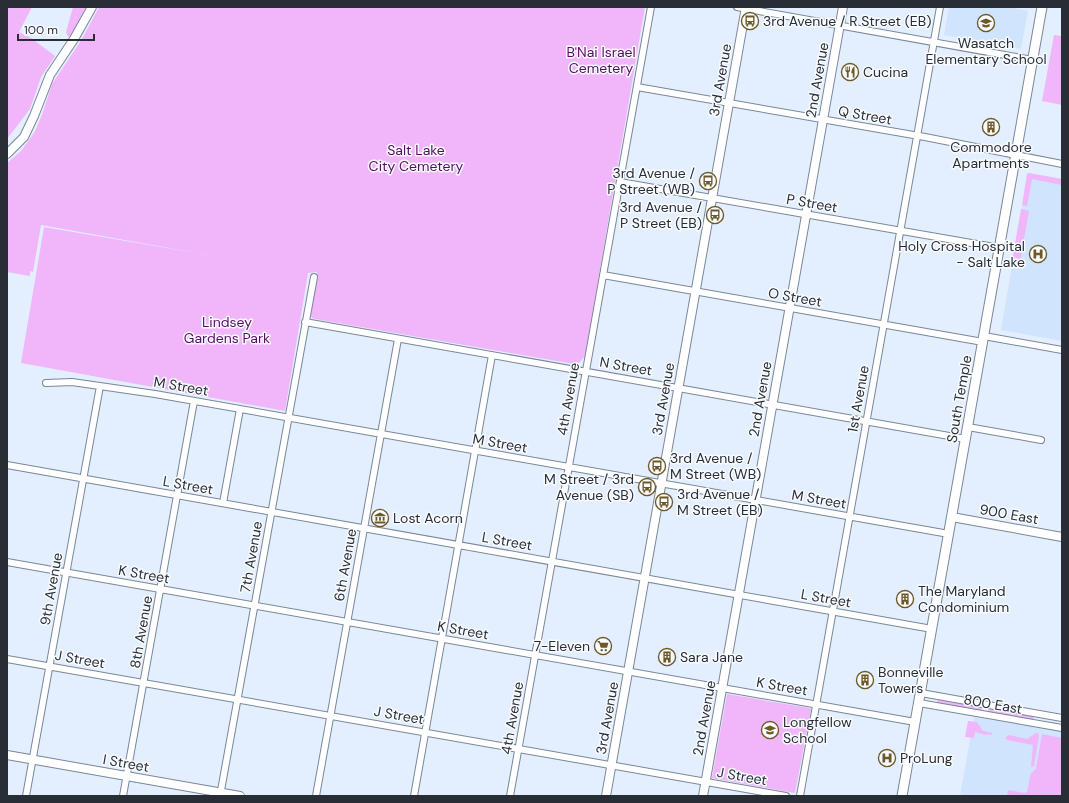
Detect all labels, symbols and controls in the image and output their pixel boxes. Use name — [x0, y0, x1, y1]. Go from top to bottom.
bus stop icon: 3rd Avenue / R Street (EB) — [740, 11, 760, 31]
place label: 3rd Avenue / R Street (EB) — [763, 12, 931, 30]
school or university icon: Wasatch Elementary School — [976, 13, 996, 33]
scale bar — [18, 16, 94, 42]
text: 100 m — [24, 22, 58, 38]
place label: Wasatch Elementary School — [925, 34, 1047, 68]
street label: 2nd Avenue — [802, 41, 832, 119]
street label: 3rd Avenue — [705, 42, 735, 118]
park label: B'Nai Israel Cemetery — [566, 43, 636, 77]
restaurant icon: Cucina — [840, 62, 860, 82]
place label: Cucina — [863, 63, 908, 81]
street label: Q Street — [837, 101, 893, 129]
building icon: Commodore Apartments — [981, 117, 1001, 137]
place label: Commodore Apartments — [950, 138, 1032, 172]
park label: Salt Lake City Cemetery — [369, 141, 464, 175]
place label: 3rd Avenue / P Street (WB) — [607, 164, 696, 198]
bus stop icon: 3rd Avenue / P Street (WB) — [698, 171, 718, 191]
street label: P Street — [785, 190, 839, 216]
place label: 3rd Avenue / P Street (EB) — [620, 198, 703, 232]
bus stop icon: 3rd Avenue / P Street (EB) — [705, 205, 725, 225]
place label: Holy Cross Hospital - Salt Lake — [898, 237, 1025, 271]
hospital icon: Holy Cross Hospital - Salt Lake — [1028, 244, 1048, 264]
street label: O Street — [767, 283, 823, 311]
park label: Lindsey Gardens Park — [184, 313, 270, 347]
street label: N Street — [598, 353, 654, 379]
street label: South Temple — [942, 354, 976, 444]
street label: 2nd Avenue — [745, 360, 775, 438]
street label: 4th Avenue — [553, 361, 583, 437]
street label: 3rd Avenue — [648, 361, 678, 437]
street label: 1st Avenue — [843, 364, 873, 434]
street label: M Street — [152, 372, 210, 400]
street label: M Street — [471, 429, 529, 457]
place label: 3rd Avenue / M Street (WB) — [670, 449, 761, 483]
bus stop icon: 3rd Avenue / M Street (WB) — [647, 456, 667, 476]
place label: M Street / 3rd Avenue (SB) — [544, 470, 634, 504]
street label: L Street — [161, 472, 215, 498]
bus stop icon: M Street / 3rd Avenue (SB) — [637, 477, 657, 497]
place label: 3rd Avenue / M Street (EB) — [677, 485, 763, 519]
street label: M Street — [790, 485, 848, 513]
bus stop icon: 3rd Avenue / M Street (EB) — [654, 492, 674, 512]
street label: 900 East — [978, 500, 1040, 528]
museum icon: Lost Acorn — [370, 508, 390, 528]
place label: Lost Acorn — [393, 509, 463, 527]
street label: 7th Avenue — [236, 520, 266, 594]
street label: 6th Avenue — [330, 527, 360, 603]
street label: L Street — [480, 528, 534, 554]
street label: 9th Avenue — [36, 551, 66, 627]
street label: K Street — [117, 561, 171, 587]
place label: The Maryland Condominium — [918, 582, 1009, 616]
street label: L Street — [799, 585, 853, 611]
building icon: The Maryland Condominium — [895, 589, 915, 609]
street label: 8th Avenue — [126, 594, 156, 670]
street label: K Street — [436, 617, 490, 643]
supermarket icon: 7-Eleven — [593, 636, 613, 656]
place label: 7-Eleven — [534, 637, 590, 655]
street label: J Street — [54, 646, 106, 672]
building icon: Sara Jane — [657, 647, 677, 667]
place label: Sara Jane — [680, 648, 743, 666]
place label: Bonneville Towers — [878, 663, 943, 697]
building icon: Bonneville Towers — [855, 670, 875, 690]
street label: K Street — [755, 673, 809, 699]
street label: 2nd Avenue — [689, 679, 719, 757]
street label: 4th Avenue — [497, 680, 527, 756]
street label: 3rd Avenue — [592, 680, 622, 756]
street label: 800 East — [962, 690, 1024, 718]
street label: J Street — [373, 702, 425, 728]
place label: Longfellow School — [783, 713, 852, 747]
school or university icon: Longfellow School — [760, 720, 780, 740]
hospital icon: ProLung — [877, 748, 897, 768]
place label: ProLung — [900, 749, 953, 767]
street label: I Street — [101, 750, 151, 776]
street label: J Street — [716, 763, 768, 789]

